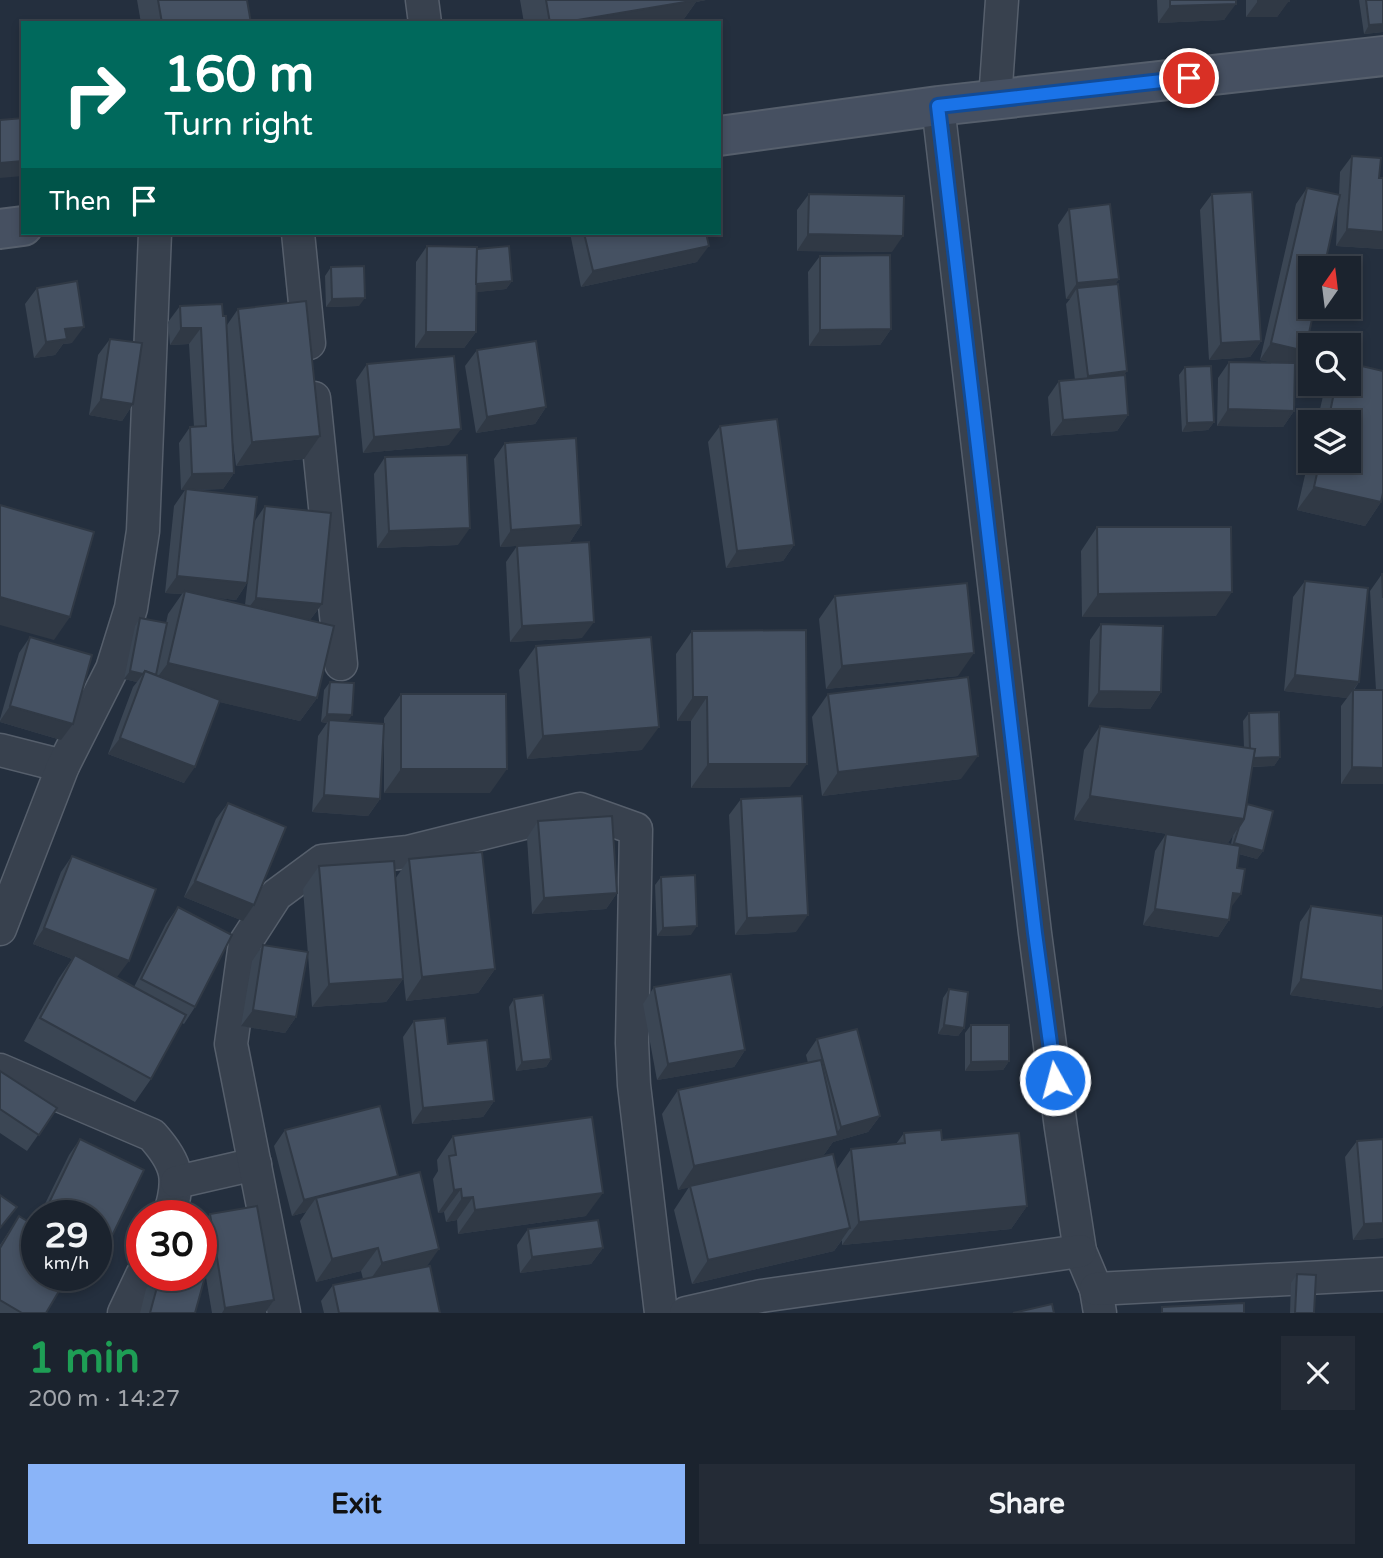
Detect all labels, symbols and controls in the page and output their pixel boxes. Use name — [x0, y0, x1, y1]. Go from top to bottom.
text: 160 m — [164, 46, 314, 105]
pin — [1159, 48, 1219, 108]
icon: right — [49, 49, 140, 140]
icon: arrive — [1170, 59, 1208, 97]
text: Turn right — [164, 106, 313, 144]
icon: arrive — [125, 182, 163, 220]
text: Then — [49, 186, 111, 217]
north arrow — [1298, 256, 1362, 318]
map controls — [1298, 256, 1361, 473]
button: search — [1298, 333, 1361, 396]
button: layers — [1298, 410, 1361, 473]
position arrow — [1018, 1043, 1092, 1117]
speed limit sign: 30 — [126, 1200, 217, 1291]
text: 29 — [45, 1215, 88, 1257]
text: km/h — [44, 1252, 89, 1274]
text: 1 min — [28, 1333, 140, 1384]
button: close — [1281, 1336, 1355, 1410]
text: 200 m · 14:27 — [28, 1385, 180, 1413]
button: Exit — [28, 1464, 685, 1544]
button: Share — [699, 1464, 1355, 1544]

